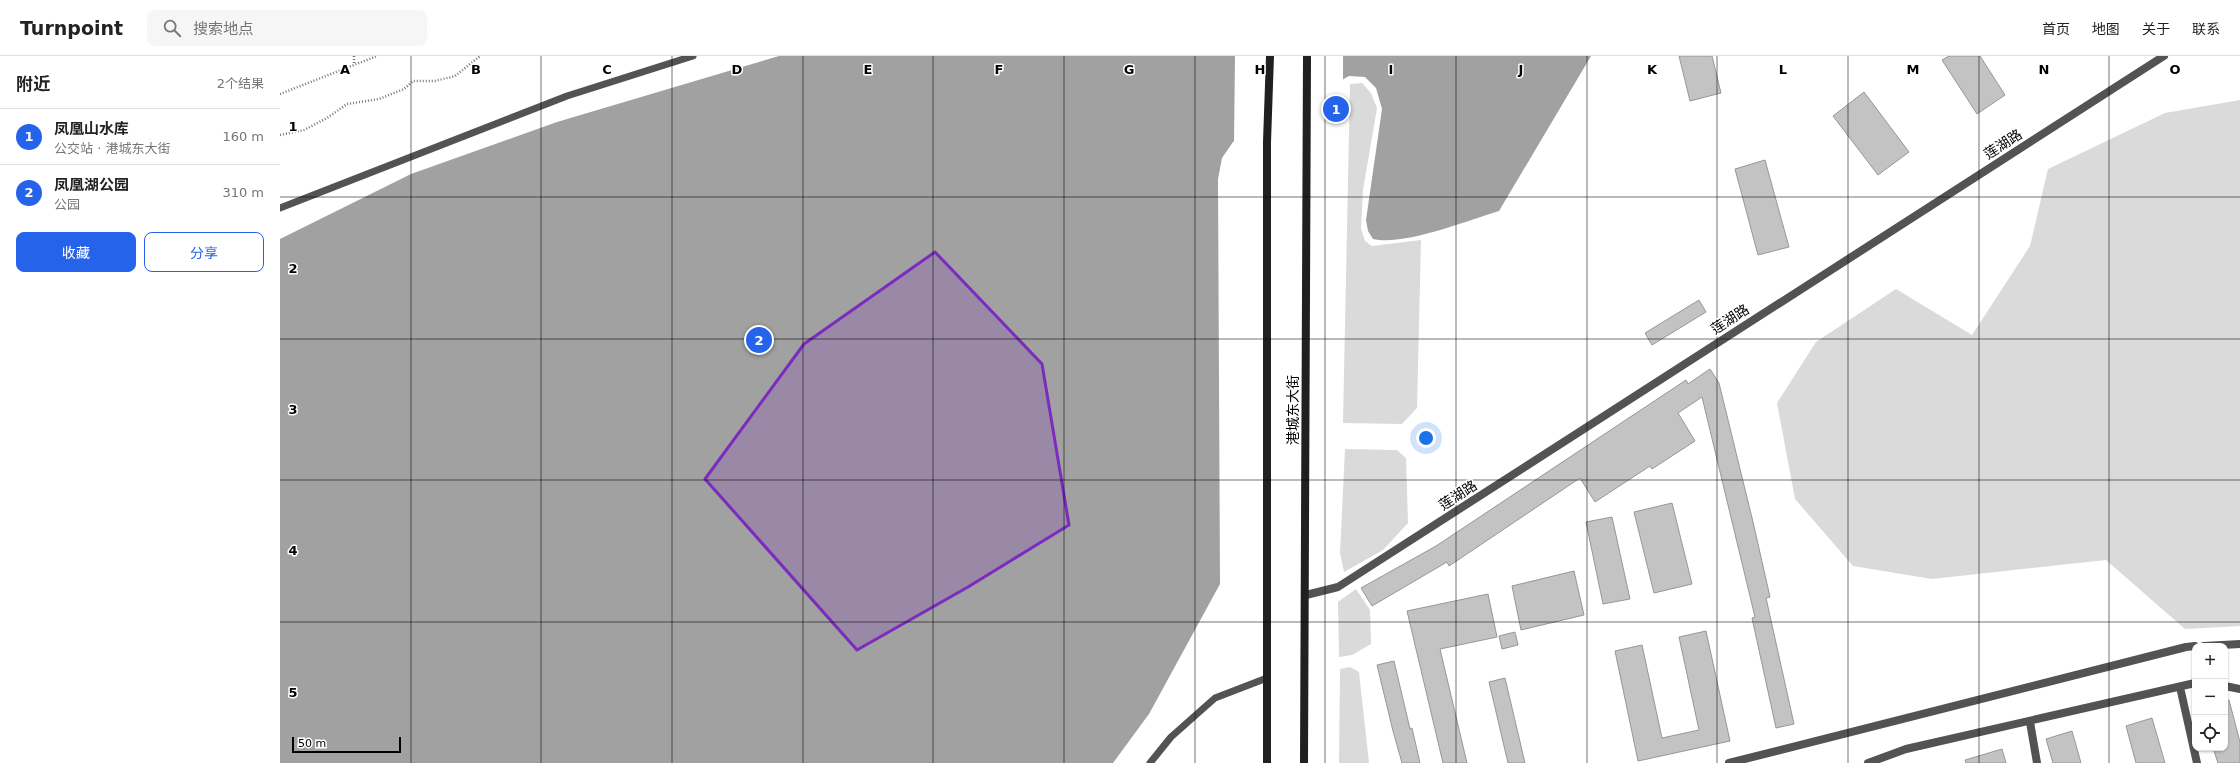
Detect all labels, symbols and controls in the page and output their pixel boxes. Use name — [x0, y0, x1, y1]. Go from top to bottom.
search box — [147, 10, 427, 46]
text: Turnpoint — [20, 17, 123, 39]
icon: search — [161, 17, 183, 39]
text: 搜索地点 — [193, 20, 253, 38]
text: 首页 — [2042, 21, 2070, 37]
text: 地图 — [2092, 21, 2120, 37]
text: 关于 — [2142, 21, 2170, 37]
text: 联系 — [2192, 21, 2220, 37]
text: A — [340, 62, 350, 77]
text: B — [471, 62, 481, 77]
text: C — [602, 62, 612, 77]
text: D — [732, 62, 743, 77]
text: E — [864, 62, 872, 77]
text: F — [995, 62, 1003, 77]
text: G — [1124, 62, 1134, 77]
text: H — [1255, 62, 1265, 77]
text: I — [1389, 62, 1393, 77]
text: J — [1518, 62, 1523, 77]
text: K — [1647, 62, 1658, 77]
text: L — [1779, 62, 1787, 77]
text: M — [1907, 62, 1919, 77]
text: N — [2039, 62, 2049, 77]
text: O — [2169, 62, 2181, 77]
text: 附近 — [16, 74, 50, 94]
text: 2个结果 — [217, 76, 264, 91]
pin: 1 — [1323, 94, 1349, 124]
text: 1 — [288, 119, 298, 134]
text: 凤凰山水库 — [54, 120, 129, 138]
street label: 莲湖路 — [1981, 126, 2025, 162]
text: 1 — [24, 129, 34, 144]
text: 160 m — [222, 129, 264, 144]
text: 公交站 · 港城东大街 — [54, 141, 170, 156]
text: 凤凰湖公园 — [54, 176, 129, 194]
text: 2 — [24, 185, 34, 200]
text: 310 m — [222, 185, 264, 200]
text: 公园 — [54, 197, 80, 212]
button: 收藏 — [16, 232, 136, 272]
button: 分享 — [144, 232, 264, 272]
text: 2 — [288, 261, 298, 276]
street label: 莲湖路 — [1708, 301, 1752, 337]
pin: 2 — [746, 325, 772, 355]
street label: 港城东大街 — [1285, 375, 1301, 445]
text: 3 — [288, 402, 298, 417]
your location — [1416, 428, 1436, 448]
street label: 莲湖路 — [1436, 477, 1480, 513]
text: 4 — [288, 543, 298, 558]
map controls — [2192, 643, 2228, 751]
button: + — [2192, 643, 2228, 679]
button: − — [2192, 679, 2228, 715]
text: 5 — [288, 685, 298, 700]
button: locate — [2192, 715, 2228, 751]
scale bar — [292, 735, 401, 754]
text: 50 m — [298, 737, 326, 750]

